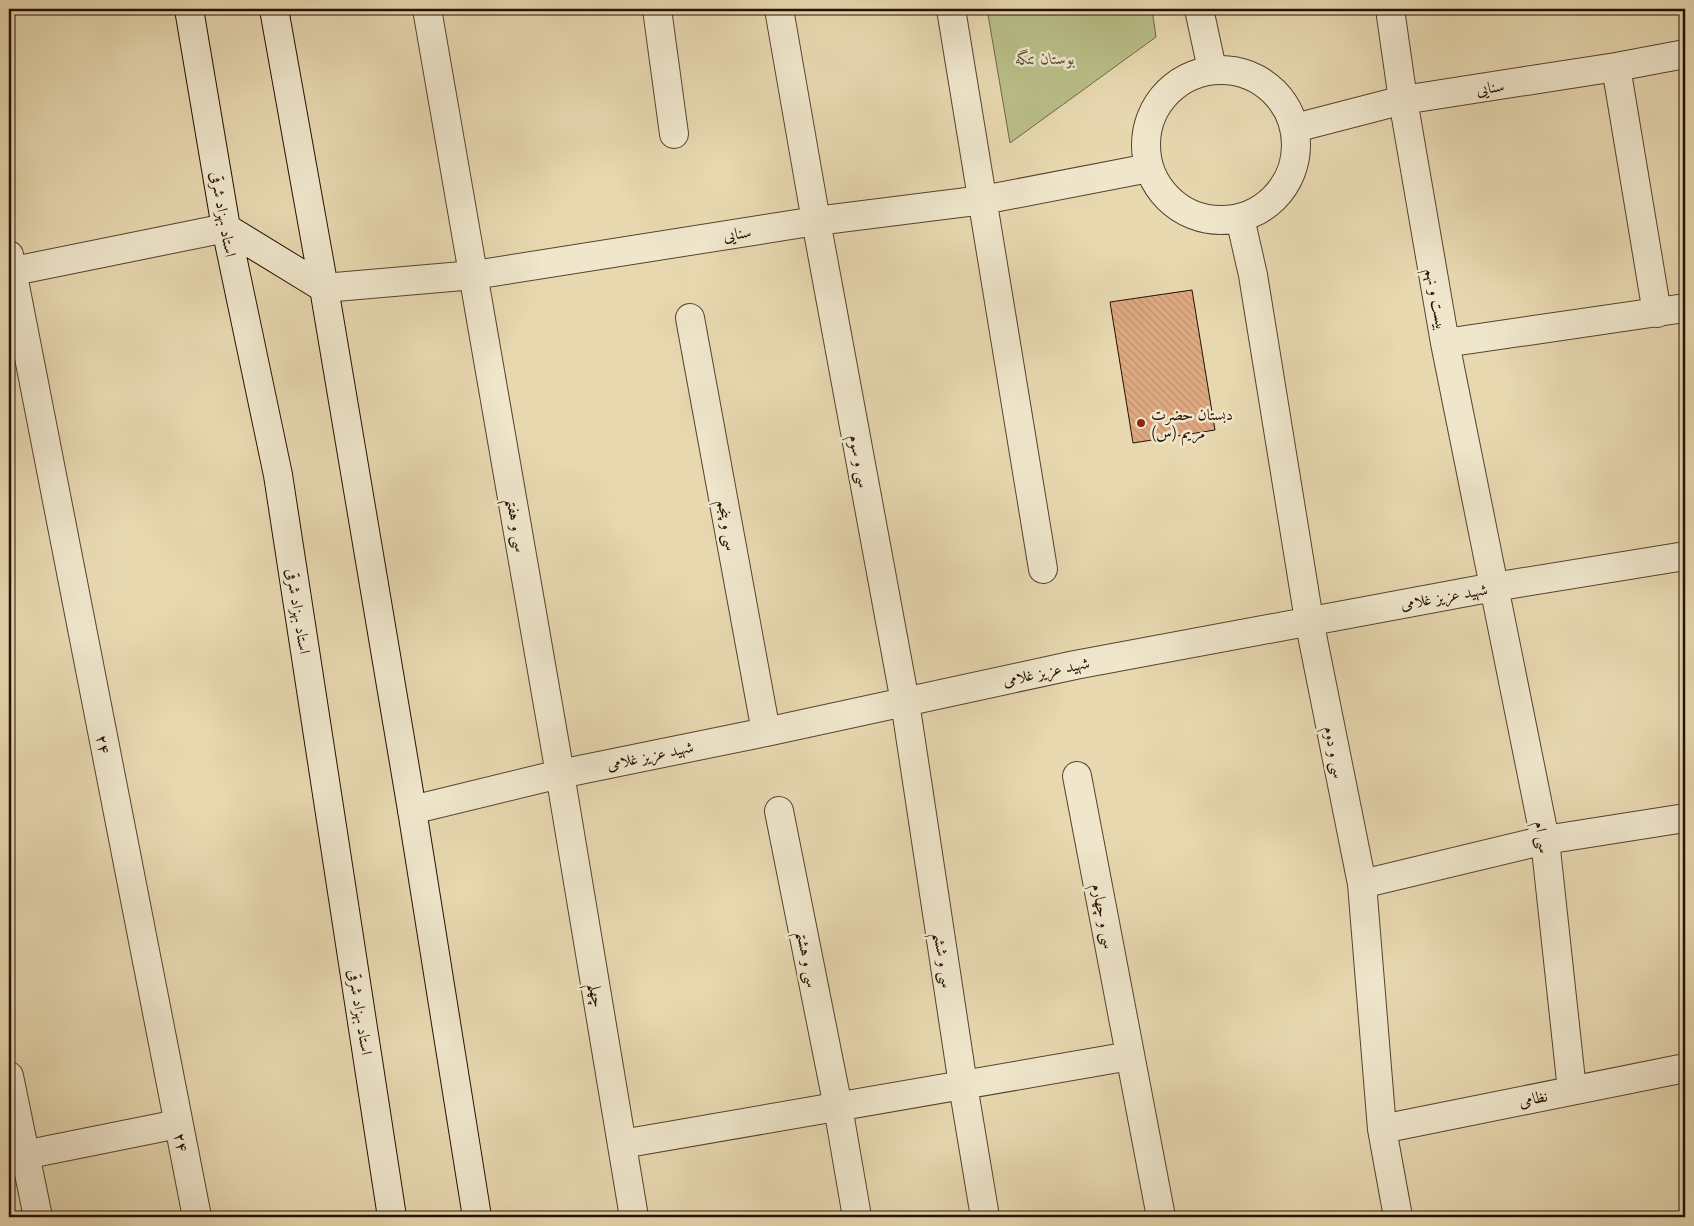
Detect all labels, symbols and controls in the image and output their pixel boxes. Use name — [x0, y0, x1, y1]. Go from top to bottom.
park label: بوستان تنگه — [1015, 48, 1075, 70]
street label: سنایی — [1474, 75, 1506, 101]
street label: استاد بهزاد شرقی — [205, 170, 241, 259]
street label: سنایی — [721, 221, 753, 247]
street label: بیست و نهم — [1416, 266, 1452, 333]
place label: دبستان حضرت مریم (س) — [1151, 404, 1233, 447]
marker: دبستان حضرت مریم (س) — [1135, 417, 1147, 429]
street label: سی و سوم — [840, 433, 875, 490]
street label: سی و هفتم — [496, 496, 532, 555]
street label: سی و پنجم — [708, 498, 742, 553]
street label: استاد بهزاد شرقی — [280, 567, 316, 656]
street label: شهید عزیز غلامی — [1399, 578, 1490, 615]
street label: شهید عزیز غلامی — [1001, 652, 1092, 692]
street label: سی و دوم — [1315, 724, 1350, 781]
street label: ۲۴ — [90, 733, 116, 755]
street label: شهید عزیز غلامی — [605, 736, 696, 776]
street label: سی ام — [1526, 820, 1555, 855]
street label: سی و چهارم — [1083, 882, 1120, 951]
street label: سی و هشتم — [786, 929, 823, 990]
street label: سی و ششم — [923, 931, 958, 991]
street label: استاد بهزاد شرقی — [342, 968, 378, 1057]
street label: چهلم — [578, 981, 609, 1010]
street label: نظامی — [1517, 1085, 1550, 1113]
street label: ۲۴ — [168, 1131, 194, 1153]

